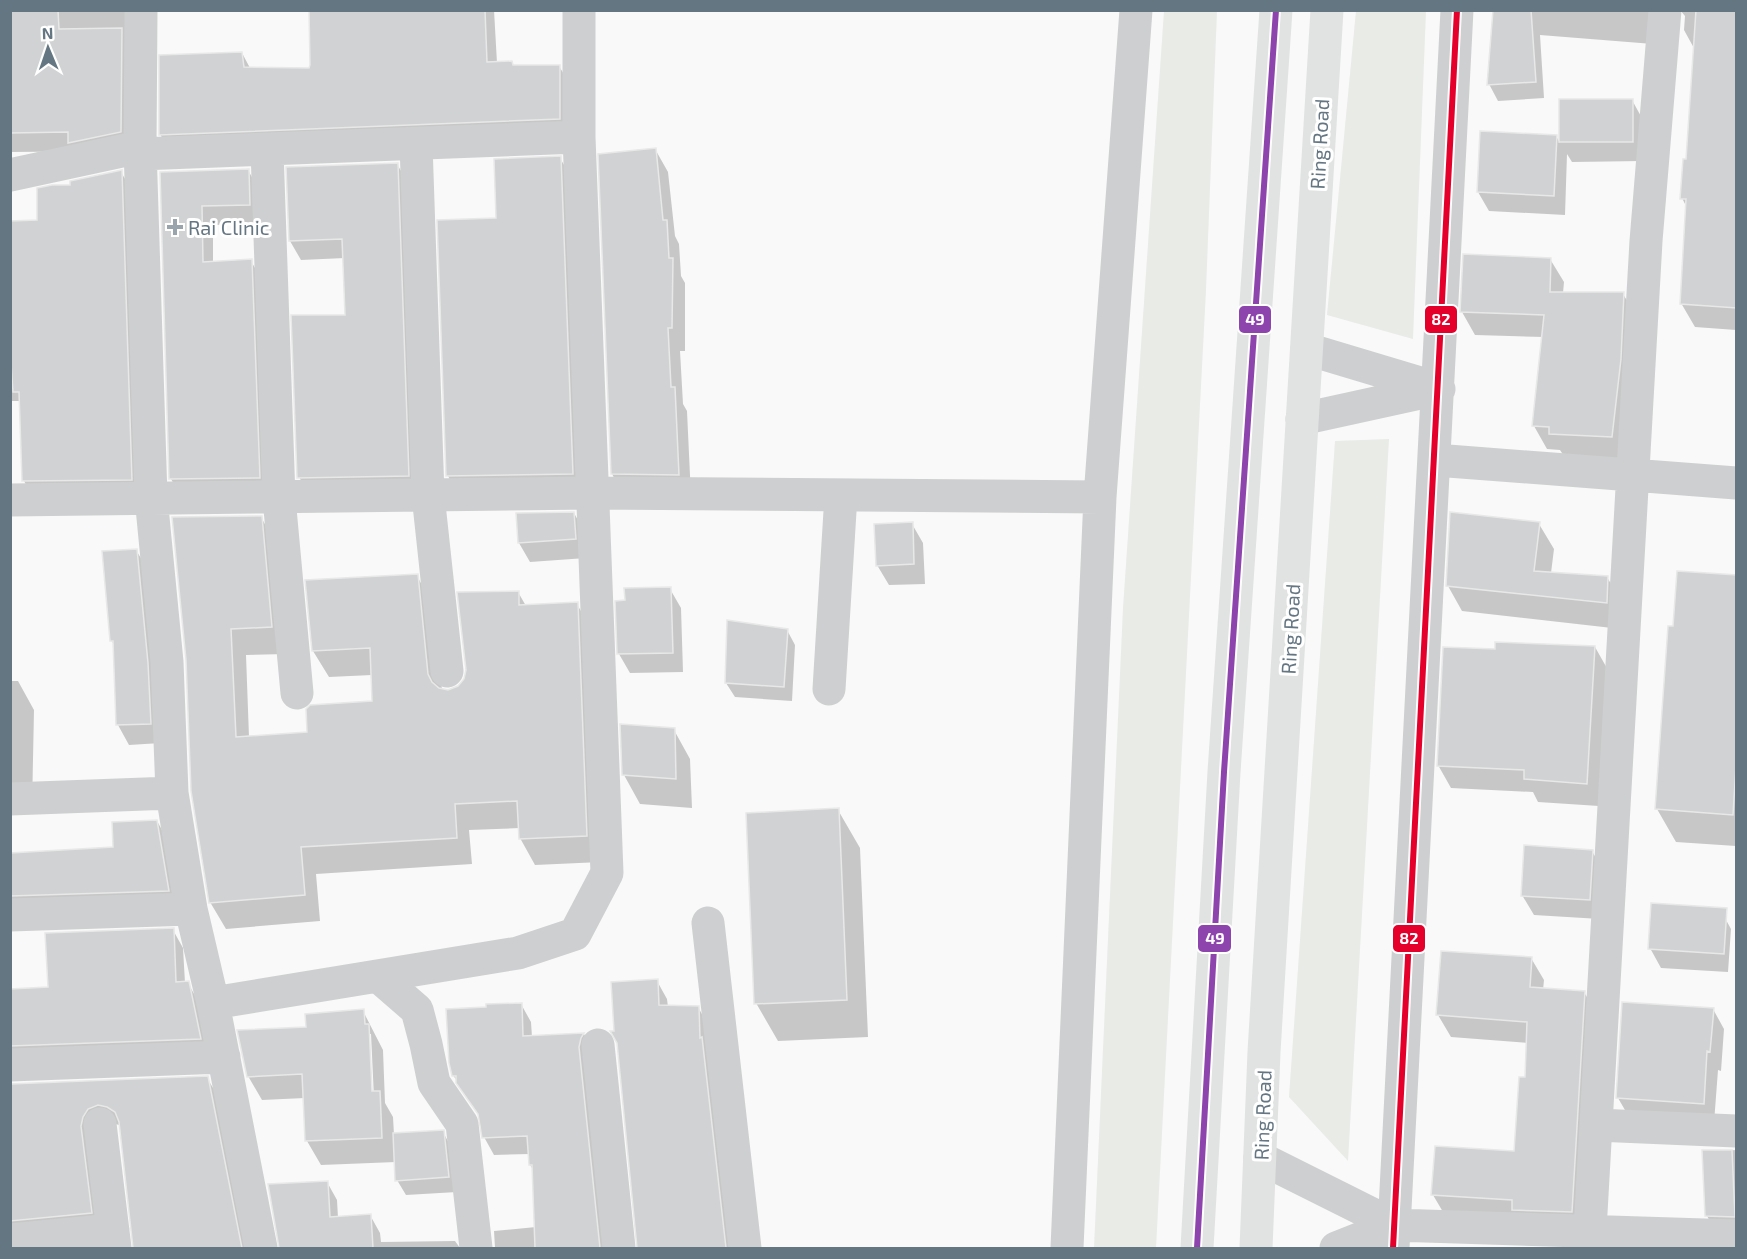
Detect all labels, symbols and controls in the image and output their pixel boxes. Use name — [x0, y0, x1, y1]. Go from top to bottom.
north arrow — [18, 18, 78, 78]
text: N — [41, 23, 54, 42]
street label: Ring Road — [1305, 98, 1333, 190]
place label: Rai Clinic — [188, 215, 270, 239]
marker: Rai Clinic — [166, 218, 184, 236]
line badge: 49 — [1238, 305, 1272, 334]
line badge: 82 — [1424, 305, 1458, 334]
text: 49 — [1245, 309, 1265, 328]
text: 82 — [1431, 309, 1451, 328]
street label: Ring Road — [1276, 583, 1304, 675]
line badge: 49 — [1197, 924, 1232, 953]
line badge: 82 — [1392, 924, 1426, 953]
text: 49 — [1205, 928, 1225, 947]
text: 82 — [1399, 928, 1419, 947]
street label: Ring Road — [1248, 1069, 1276, 1161]

